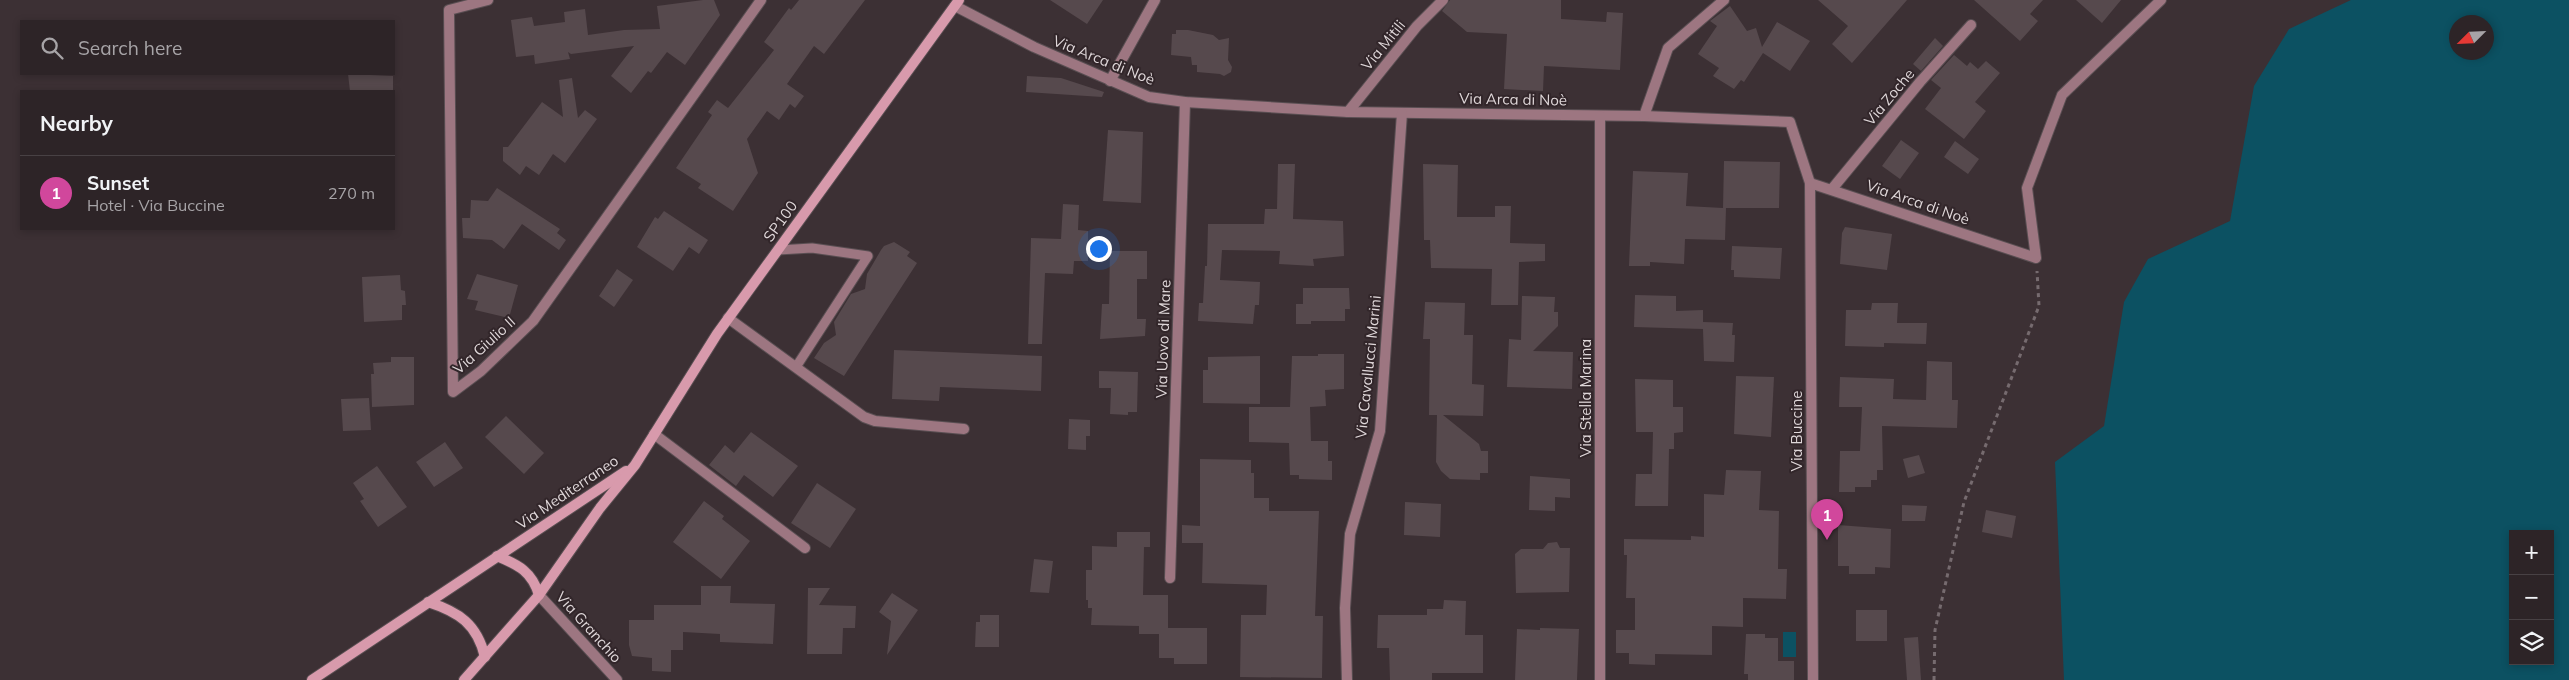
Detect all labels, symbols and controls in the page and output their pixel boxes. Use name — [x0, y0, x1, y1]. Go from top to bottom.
north arrow — [2449, 15, 2494, 60]
street label: Via Mitili — [1357, 16, 1409, 74]
search box — [20, 20, 395, 75]
street label: Via Arca di Noè — [1050, 31, 1158, 89]
icon: search — [38, 34, 66, 62]
text: Search here — [78, 36, 182, 60]
street label: Via Zoche — [1860, 65, 1918, 129]
street label: Via Arca di Noè — [1459, 89, 1567, 109]
text: Nearby — [40, 110, 113, 136]
text: Sunset — [87, 171, 149, 195]
street label: Via Arca di Noè — [1864, 175, 1972, 229]
text: 1 — [51, 183, 61, 203]
text: 270 m — [328, 183, 375, 203]
text: Hotel · Via Buccine — [87, 195, 225, 215]
street label: SP100 — [759, 197, 801, 245]
your location — [1086, 236, 1112, 262]
street label: Via Uovo di Mare — [1151, 279, 1175, 399]
street label: Via Cavallucci Marini — [1351, 294, 1385, 440]
street label: Via Giulio II — [449, 312, 519, 378]
street label: Via Stella Marina — [1576, 339, 1595, 457]
street label: Via Buccine — [1787, 390, 1806, 472]
street label: Via Mediterraneo — [512, 451, 622, 533]
pin: 1 — [1811, 499, 1843, 540]
map controls — [2509, 530, 2554, 665]
button: + — [2509, 530, 2554, 575]
button: − — [2509, 575, 2554, 620]
street label: Via Granchio — [552, 587, 626, 667]
button: layers — [2509, 620, 2554, 665]

